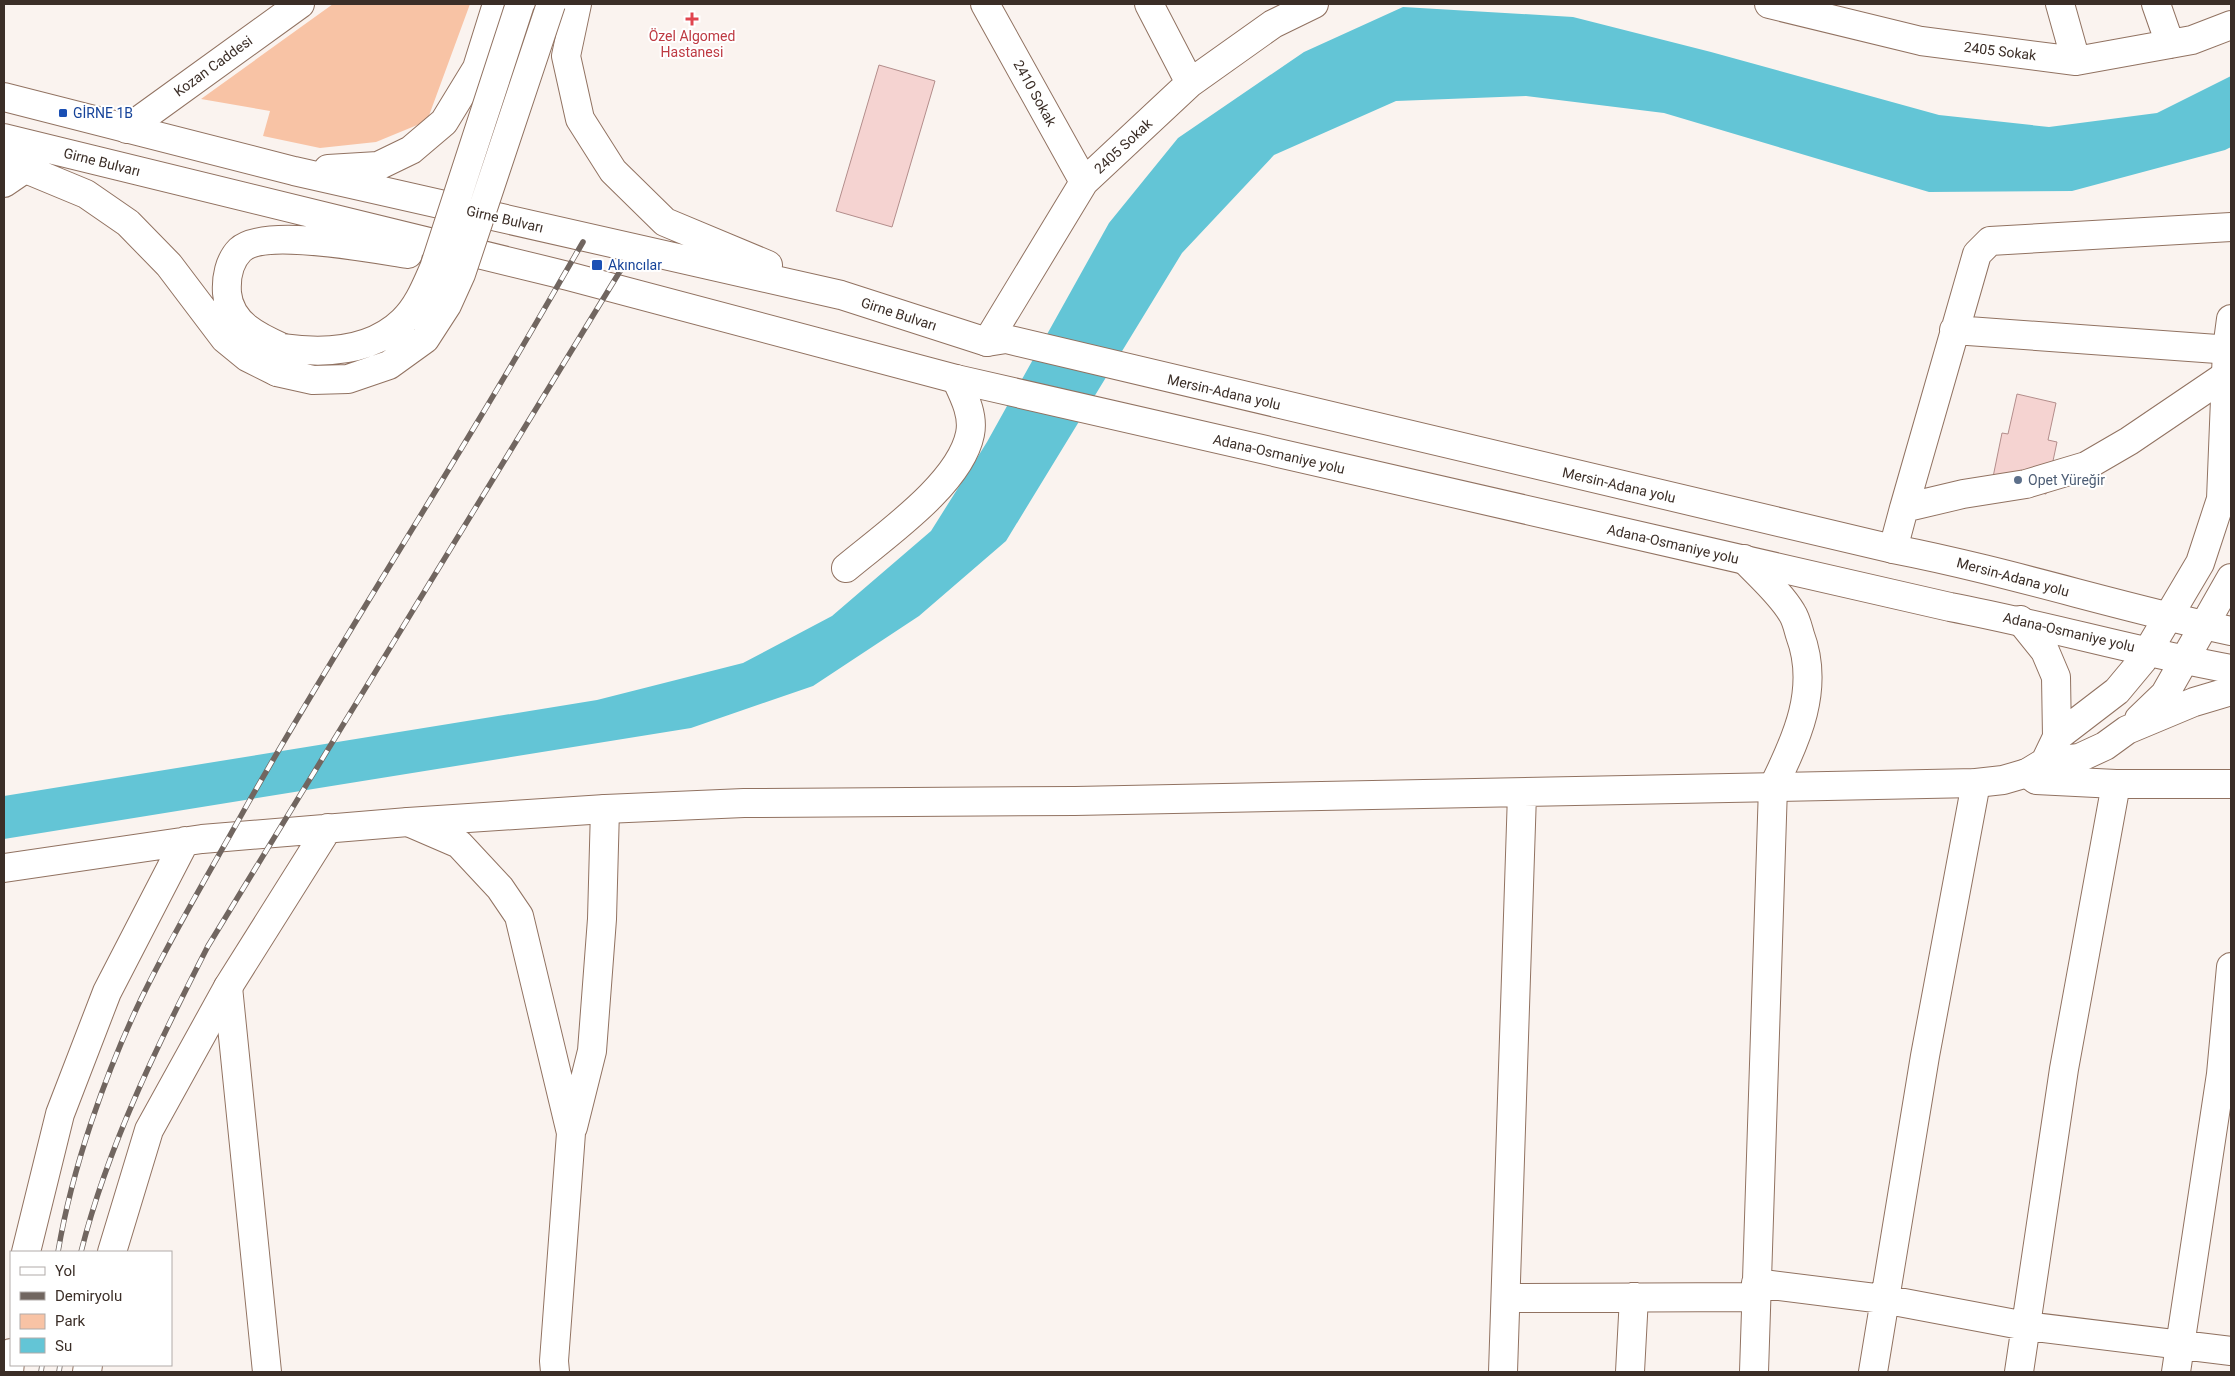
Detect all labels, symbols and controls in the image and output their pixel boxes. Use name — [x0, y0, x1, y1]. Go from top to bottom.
marker: Özel Algomed Hastanesi — [685, 12, 699, 26]
place label: Özel Algomed Hastanesi — [649, 28, 735, 60]
street label: Kozan Caddesi — [171, 32, 255, 100]
street label: 2405 Sokak — [1963, 39, 2038, 64]
street label: 2410 Sokak — [1010, 57, 1060, 130]
place label: GİRNE 1B — [73, 105, 133, 121]
marker: GİRNE 1B — [57, 107, 69, 119]
street label: 2405 Sokak — [1091, 115, 1156, 177]
street label: Girne Bulvarı — [62, 145, 142, 179]
street label: Girne Bulvarı — [465, 202, 545, 236]
place label: Akıncılar — [608, 257, 662, 273]
marker: Akıncılar — [590, 258, 604, 272]
street label: Girne Bulvarı — [859, 294, 939, 334]
street label: Mersin-Adana yolu — [1166, 371, 1282, 413]
street label: Adana-Osmaniye yolu — [1212, 431, 1346, 477]
street label: Mersin-Adana yolu — [1561, 464, 1677, 506]
place label: Opet Yüreğir — [2028, 472, 2105, 488]
marker: Opet Yüreğir — [2012, 474, 2024, 486]
street label: Adana-Osmaniye yolu — [1606, 521, 1740, 567]
street label: Mersin-Adana yolu — [1955, 554, 2071, 600]
street label: Adana-Osmaniye yolu — [2002, 609, 2136, 655]
legend — [10, 1251, 172, 1366]
text: Yol — [55, 1262, 76, 1280]
text: Demiryolu — [55, 1287, 122, 1305]
text: Park — [55, 1312, 86, 1330]
text: Su — [55, 1337, 72, 1355]

